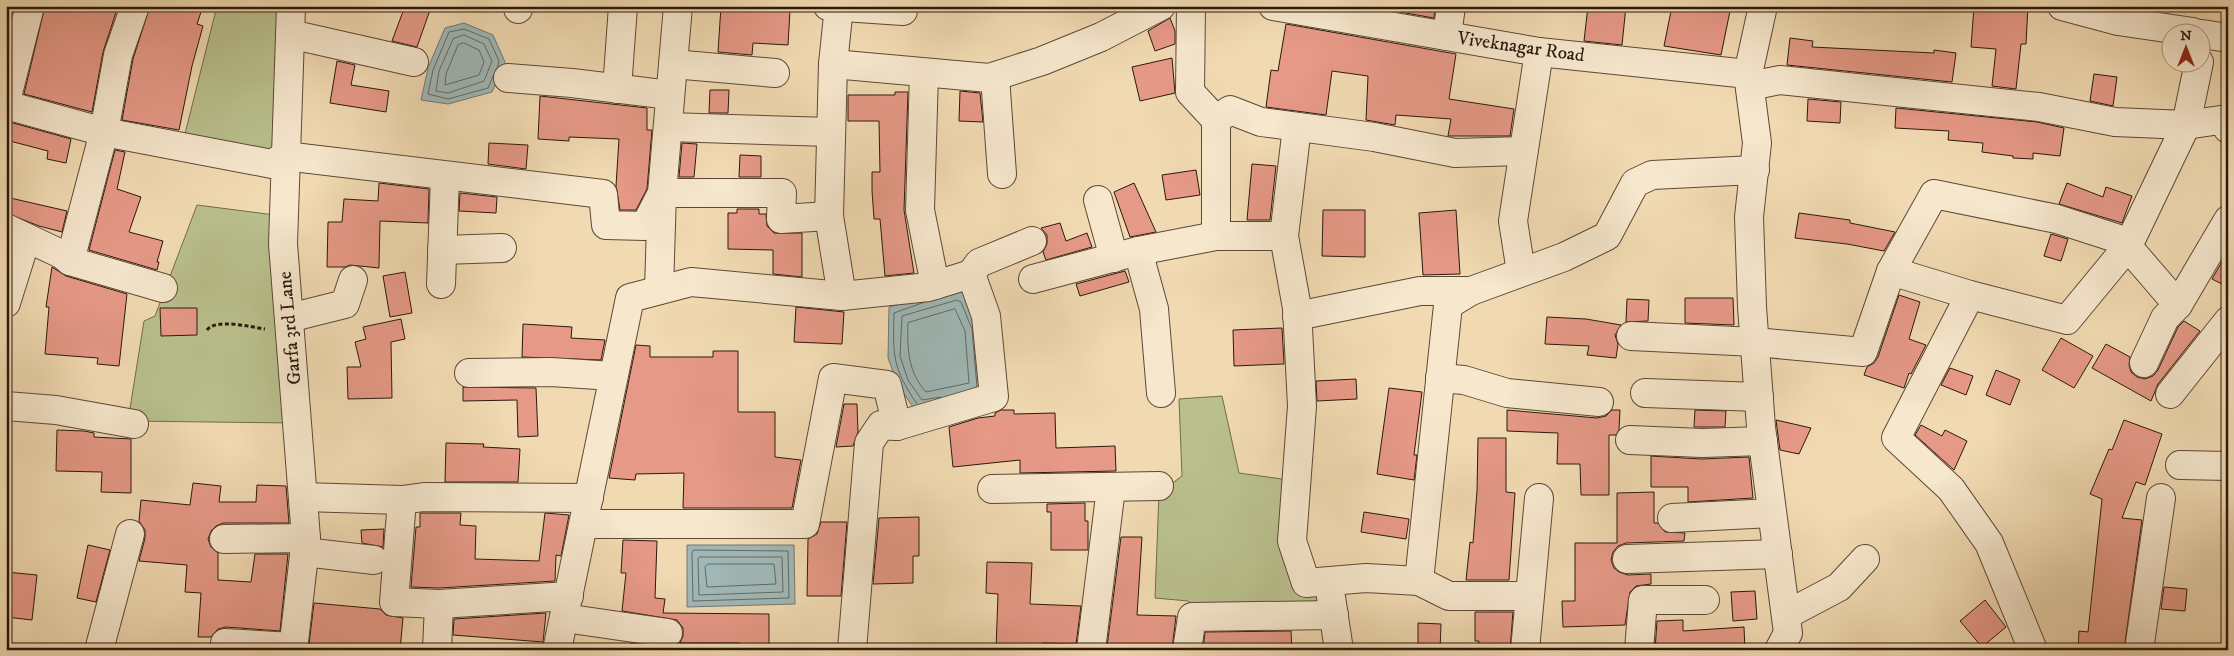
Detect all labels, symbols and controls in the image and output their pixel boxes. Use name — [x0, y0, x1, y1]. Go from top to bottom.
north arrow — [2162, 22, 2212, 72]
street label: Viveknagar Road — [1455, 27, 1587, 67]
text: N — [2180, 27, 2192, 45]
street label: Garfa 3rd Lane — [274, 270, 306, 386]

